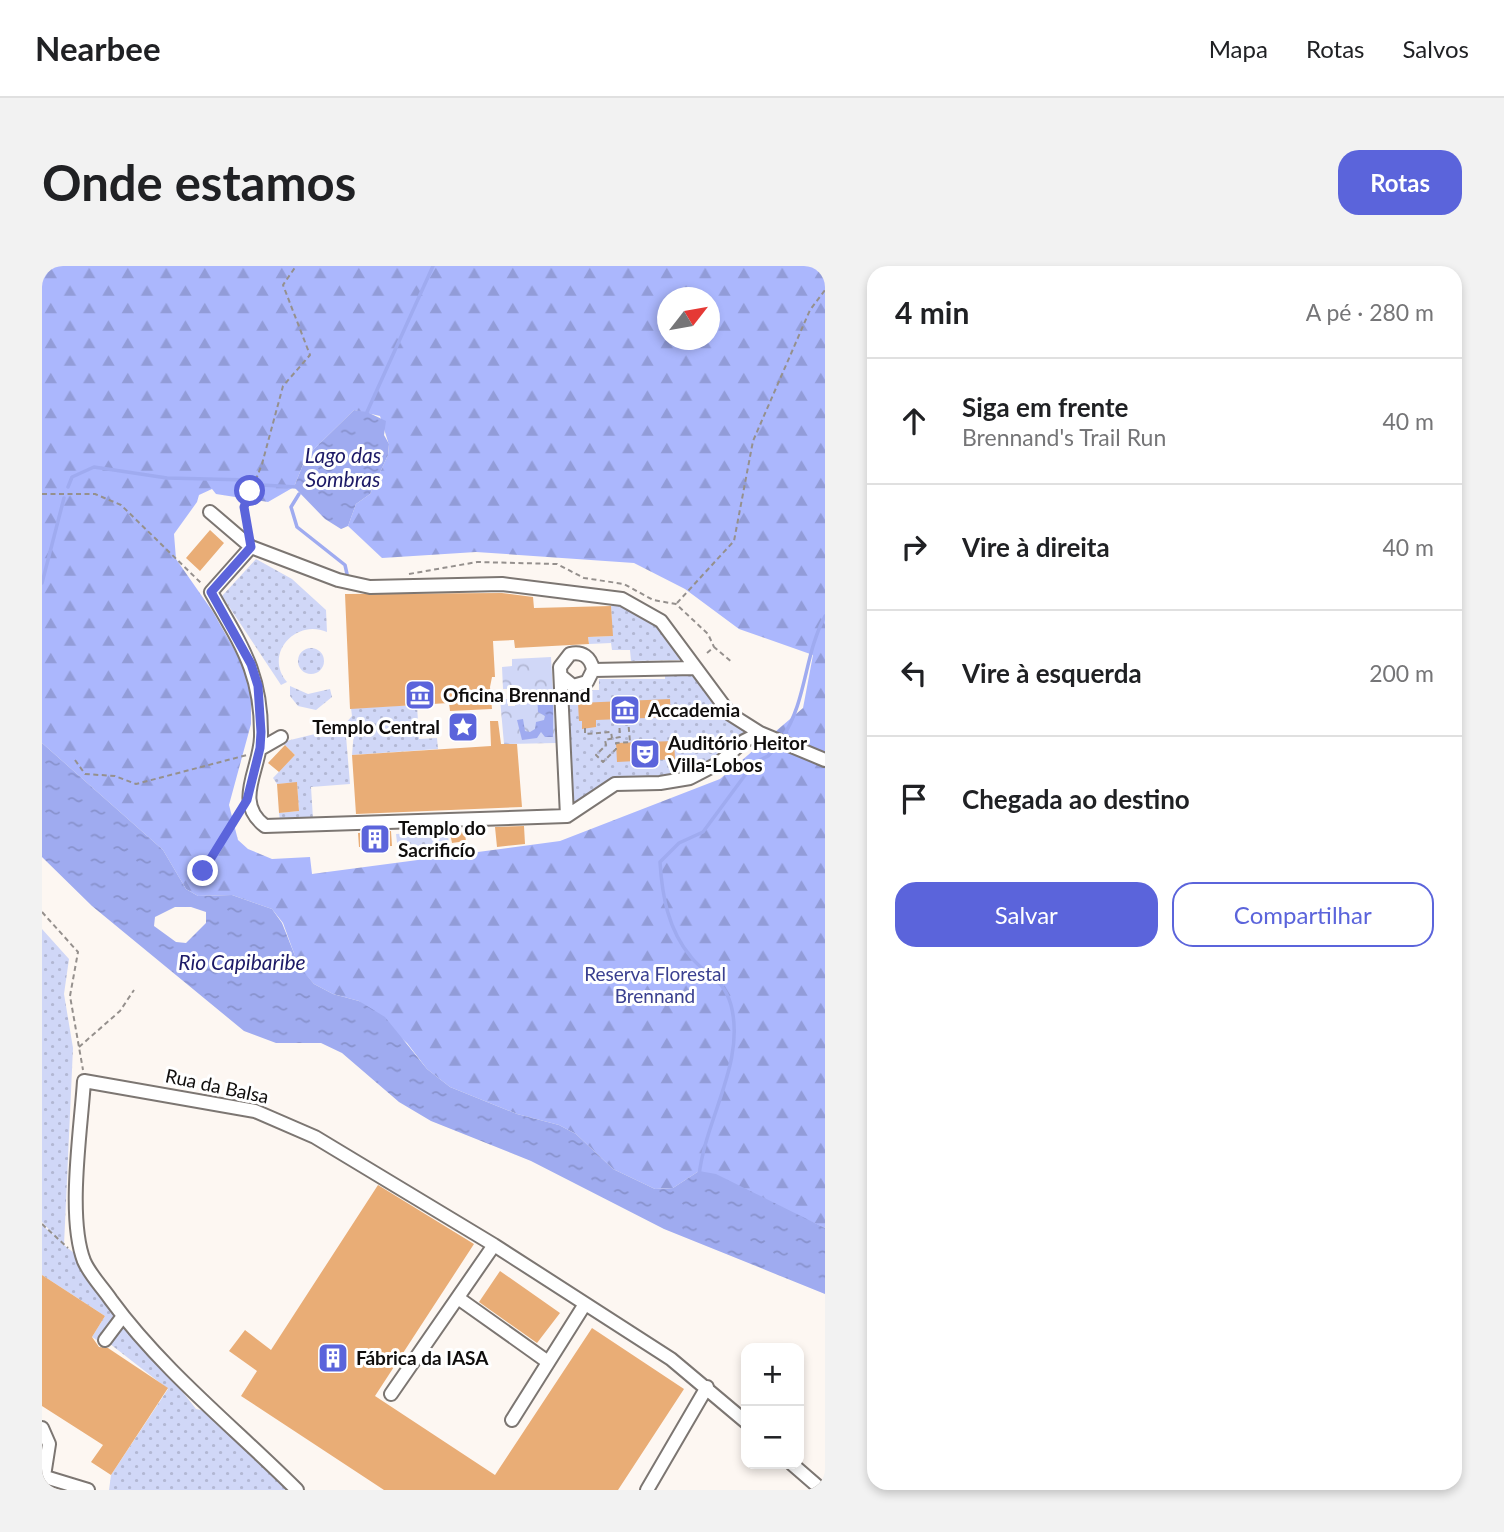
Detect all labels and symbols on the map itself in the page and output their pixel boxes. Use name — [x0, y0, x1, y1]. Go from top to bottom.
north arrow — [657, 287, 720, 350]
water label: Lago das Sombras — [305, 442, 381, 491]
route start — [234, 475, 265, 506]
museum icon: Oficina Brennand — [403, 678, 437, 712]
place label: Oficina Brennand — [443, 683, 590, 706]
museum icon: Accademia — [608, 693, 642, 727]
place label: Accademia — [647, 698, 740, 721]
place icon: Templo Central — [446, 710, 480, 744]
place label: Templo Central — [312, 715, 440, 738]
place label: Auditório Heitor Villa-Lobos — [667, 731, 808, 776]
theatre icon: Auditório Heitor Villa-Lobos — [628, 737, 662, 771]
place label: Templo do Sacrificío — [398, 816, 486, 861]
building icon: Templo do Sacrificío — [358, 822, 392, 856]
route end — [187, 855, 218, 886]
water label: Rio Capibaribe — [178, 949, 306, 974]
park label: Reserva Florestal Brennand — [584, 962, 726, 1007]
street label: Rua da Balsa — [163, 1063, 271, 1108]
building icon: Fábrica da IASA — [316, 1341, 350, 1375]
place label: Fábrica da IASA — [356, 1346, 489, 1369]

